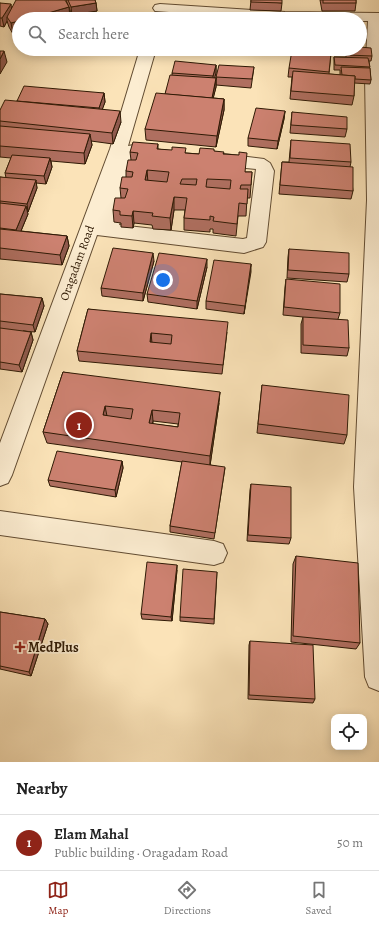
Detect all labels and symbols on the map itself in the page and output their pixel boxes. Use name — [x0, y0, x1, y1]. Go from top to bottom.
street label: Oragadam Road — [56, 223, 98, 303]
your location — [153, 270, 173, 290]
pin: 1 — [66, 410, 92, 440]
place label: MedPlus — [28, 638, 79, 657]
marker: MedPlus — [15, 642, 25, 652]

